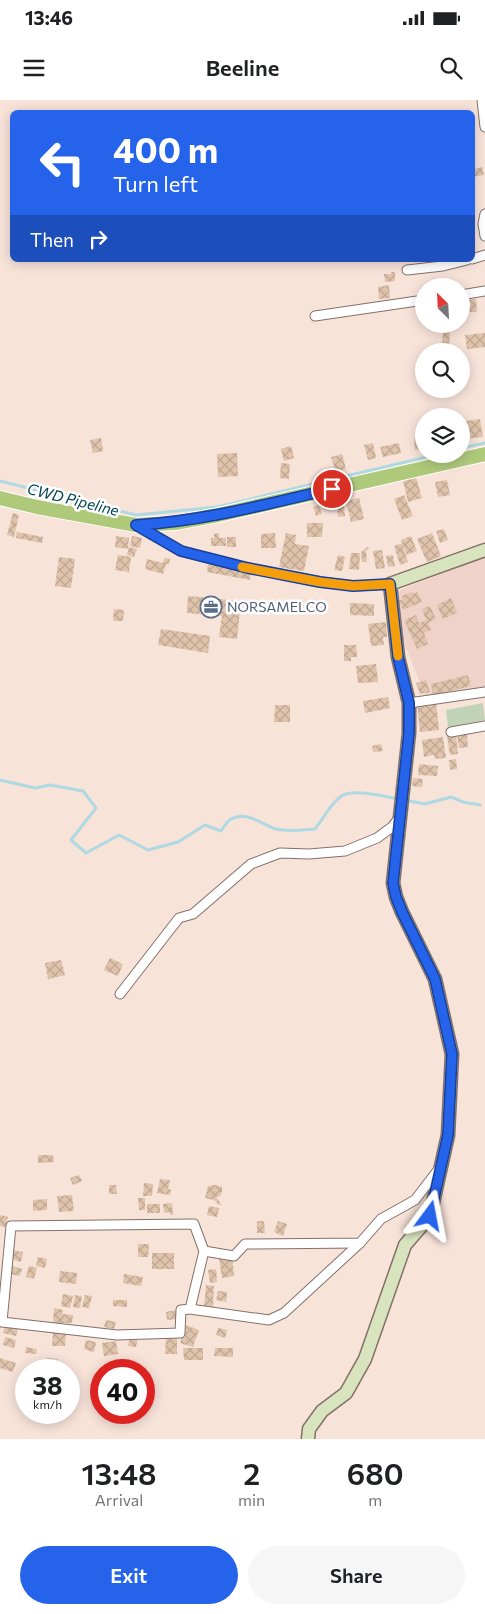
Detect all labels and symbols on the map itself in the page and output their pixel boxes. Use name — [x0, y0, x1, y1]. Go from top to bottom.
north arrow — [415, 278, 470, 332]
pin — [311, 468, 353, 510]
water label: CWD Pipeline — [26, 479, 121, 519]
office icon: NORSAMELCO — [199, 595, 223, 619]
place label: NORSAMELCO — [227, 598, 327, 615]
position arrow — [403, 1189, 455, 1241]
speed limit sign: 40 — [90, 1359, 155, 1424]

